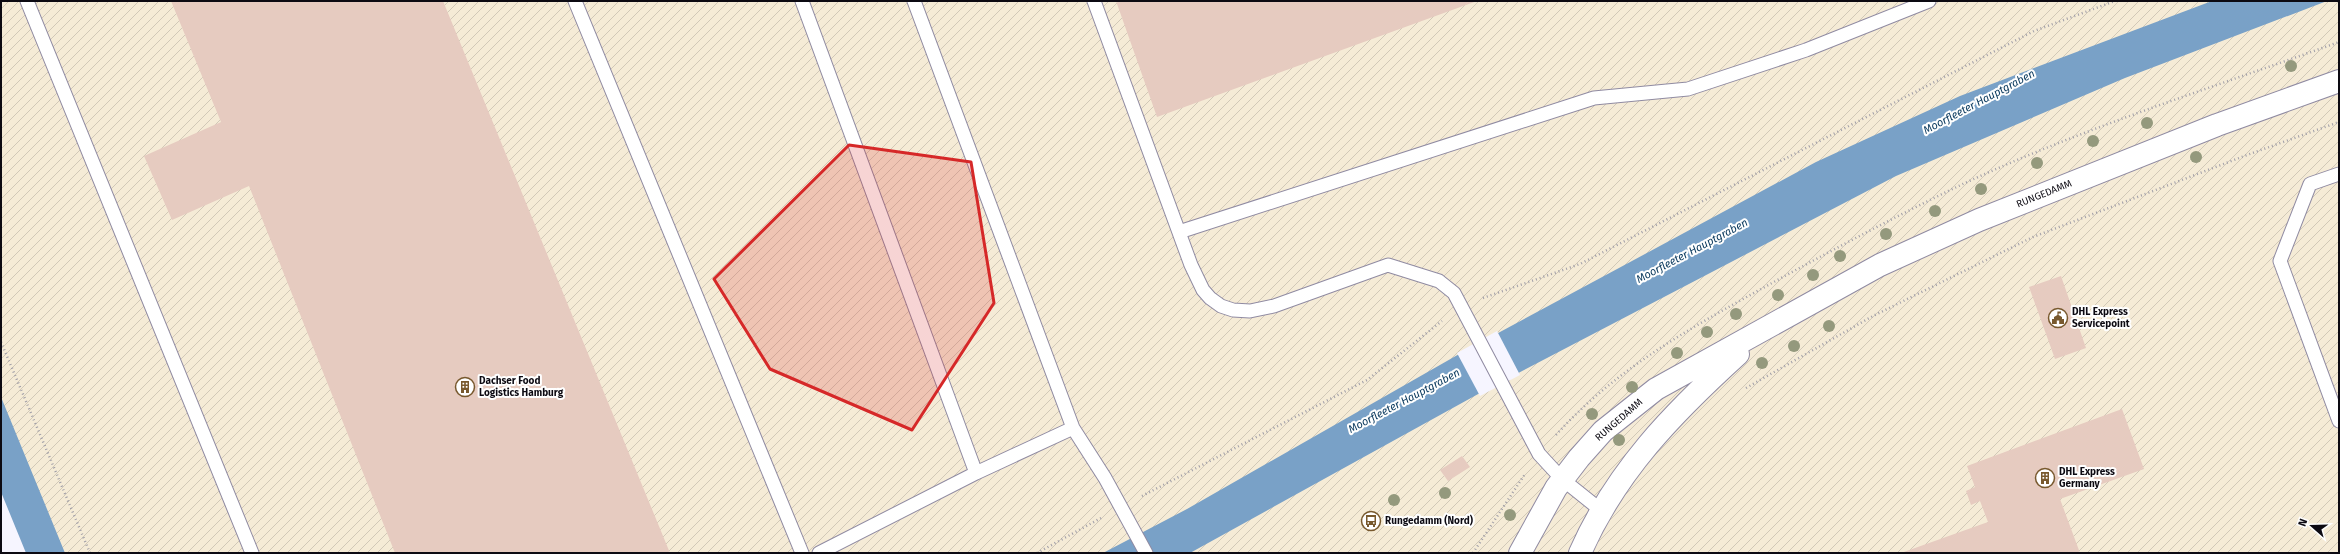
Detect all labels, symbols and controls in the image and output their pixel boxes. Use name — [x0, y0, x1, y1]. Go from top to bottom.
water label: Moorfleeter Hauptgraben — [1921, 67, 2037, 137]
street label: RUNGEDAMM — [2015, 177, 2074, 211]
water label: Moorfleeter Hauptgraben — [1634, 216, 1750, 286]
place label: DHL Express Servicepoint — [2072, 306, 2130, 330]
public building icon: DHL Express Servicepoint — [2047, 307, 2069, 329]
water label: Moorfleeter Hauptgraben — [1346, 366, 1462, 436]
place label: Dachser Food Logistics Hamburg — [479, 375, 564, 399]
building icon: Dachser Food Logistics Hamburg — [454, 376, 476, 398]
street label: RUNGEDAMM — [1593, 396, 1645, 444]
place label: DHL Express Germany — [2059, 466, 2115, 490]
building icon: DHL Express Germany — [2034, 467, 2056, 489]
north arrow — [2292, 506, 2332, 546]
bus stop icon: Rungedamm (Nord) — [1360, 510, 1382, 532]
place label: Rungedamm (Nord) — [1385, 514, 1474, 527]
text: N — [2296, 517, 2310, 528]

